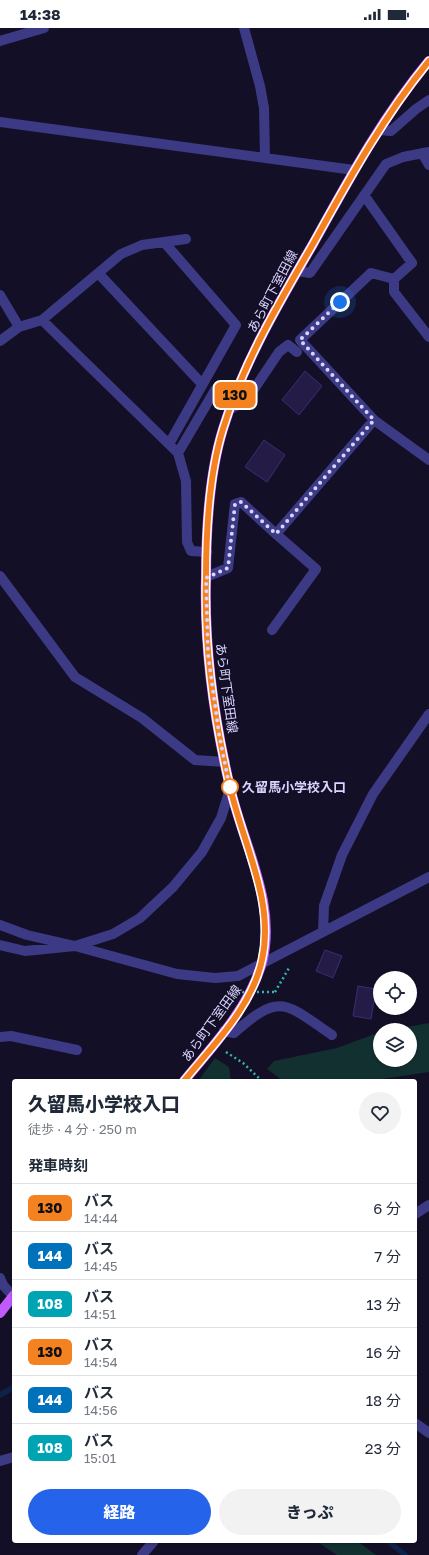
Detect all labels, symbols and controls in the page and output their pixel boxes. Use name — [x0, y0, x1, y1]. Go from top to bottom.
text: 14:38 — [20, 5, 61, 23]
street label: あら町下室田線 — [244, 247, 300, 335]
your location — [330, 292, 350, 312]
line badge: 130 — [212, 382, 258, 408]
text: 130 — [223, 386, 247, 403]
street label: あら町下室田線 — [213, 642, 241, 734]
marker: 久留馬小学校入口 — [221, 778, 239, 796]
place label: 久留馬小学校入口 — [242, 779, 346, 795]
map controls — [373, 971, 417, 1067]
button: locate — [373, 971, 417, 1015]
street label: あら町下室田線 — [178, 981, 244, 1065]
button: layers — [373, 1023, 417, 1067]
text: 久留馬小学校入口 — [28, 1092, 180, 1115]
button: heart — [359, 1092, 401, 1134]
text: 徒歩 · 4 分 · 250 m — [28, 1121, 137, 1137]
text: 発車時刻 — [28, 1156, 88, 1174]
text: バス — [84, 1191, 114, 1209]
text: 130 — [38, 1199, 62, 1216]
text: 6 分 — [373, 1199, 401, 1217]
text: 14:44 — [84, 1210, 118, 1226]
text: バス — [84, 1239, 114, 1257]
text: 144 — [38, 1247, 62, 1264]
text: 7 分 — [374, 1247, 401, 1265]
text: 14:45 — [84, 1258, 118, 1274]
text: バス — [84, 1287, 114, 1305]
text: 108 — [37, 1295, 63, 1312]
text: 13 分 — [366, 1295, 401, 1313]
text: 14:51 — [84, 1306, 116, 1322]
text: バス — [84, 1335, 114, 1353]
text: 130 — [38, 1343, 62, 1360]
text: 16 分 — [366, 1343, 401, 1361]
text: 14:54 — [84, 1354, 118, 1370]
text: バス — [84, 1383, 114, 1401]
text: 144 — [38, 1391, 62, 1408]
text: 18 分 — [366, 1391, 401, 1409]
text: 14:56 — [84, 1402, 118, 1418]
text: バス — [84, 1431, 114, 1449]
text: 108 — [37, 1439, 63, 1456]
text: 23 分 — [365, 1439, 401, 1457]
text: 15:01 — [84, 1450, 116, 1466]
button: 経路 — [28, 1489, 211, 1535]
button: きっぷ — [219, 1489, 401, 1535]

